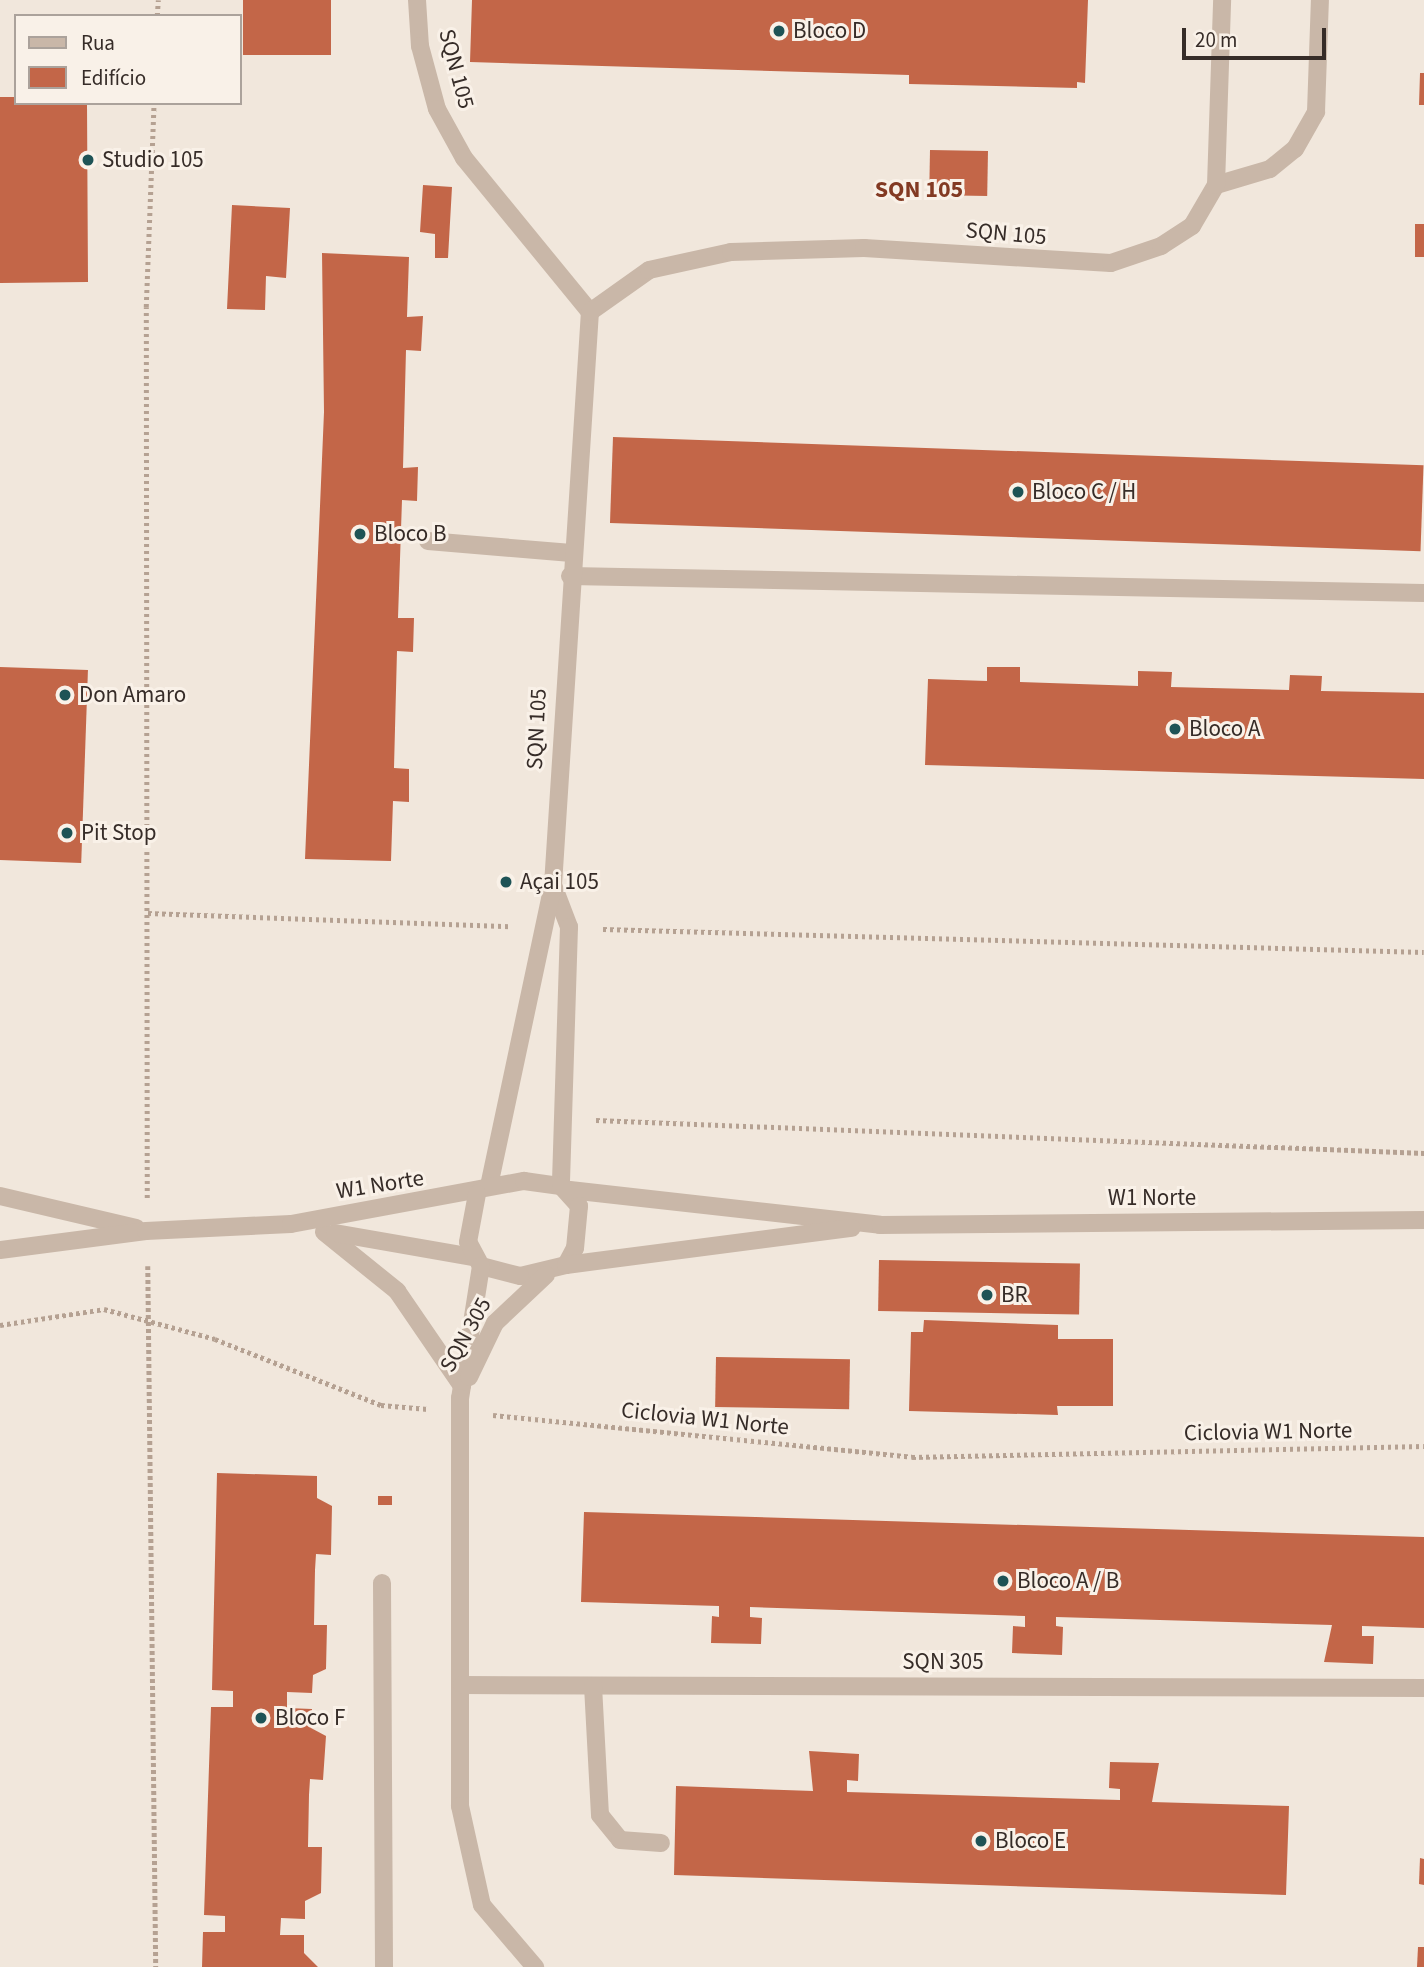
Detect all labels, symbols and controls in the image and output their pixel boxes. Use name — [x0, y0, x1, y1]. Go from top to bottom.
legend — [14, 14, 242, 105]
scale bar — [1186, 14, 1330, 58]
place label: Bloco D — [793, 17, 866, 45]
marker: Bloco D — [771, 23, 787, 39]
text: 20 m — [1195, 25, 1237, 55]
street label: SQN 105 — [432, 26, 480, 112]
text: Rua — [81, 28, 115, 58]
text: Edifício — [81, 63, 146, 93]
place label: Studio 105 — [102, 146, 204, 174]
marker: Studio 105 — [80, 152, 96, 168]
district label: SQN 105 — [875, 176, 963, 204]
street label: SQN 105 — [964, 217, 1048, 251]
place label: Bloco C / H — [1032, 478, 1136, 506]
marker: Bloco C / H — [1010, 484, 1026, 500]
place label: Bloco B — [374, 520, 446, 548]
marker: Bloco B — [352, 526, 368, 542]
place label: Don Amaro — [79, 681, 186, 709]
marker: Don Amaro — [57, 687, 73, 703]
street label: SQN 105 — [521, 688, 553, 770]
place label: Bloco A — [1189, 715, 1260, 743]
marker: Bloco A — [1167, 721, 1183, 737]
place label: Pit Stop — [81, 819, 156, 847]
marker: Pit Stop — [59, 825, 75, 841]
place label: Açai 105 — [520, 868, 599, 896]
marker: Açai 105 — [498, 874, 514, 890]
street label: W1 Norte — [334, 1164, 426, 1206]
street label: W1 Norte — [1108, 1184, 1196, 1212]
place label: BR — [1001, 1281, 1028, 1309]
marker: BR — [979, 1287, 995, 1303]
street label: SQN 305 — [434, 1293, 498, 1377]
street label: Ciclovia W1 Norte — [620, 1396, 790, 1442]
street label: Ciclovia W1 Norte — [1184, 1417, 1352, 1447]
place label: Bloco A / B — [1017, 1567, 1119, 1595]
marker: Bloco A / B — [995, 1573, 1011, 1589]
street label: SQN 305 — [902, 1648, 984, 1676]
place label: Bloco F — [275, 1704, 345, 1732]
marker: Bloco F — [253, 1710, 269, 1726]
place label: Bloco E — [995, 1827, 1066, 1855]
marker: Bloco E — [973, 1833, 989, 1849]

